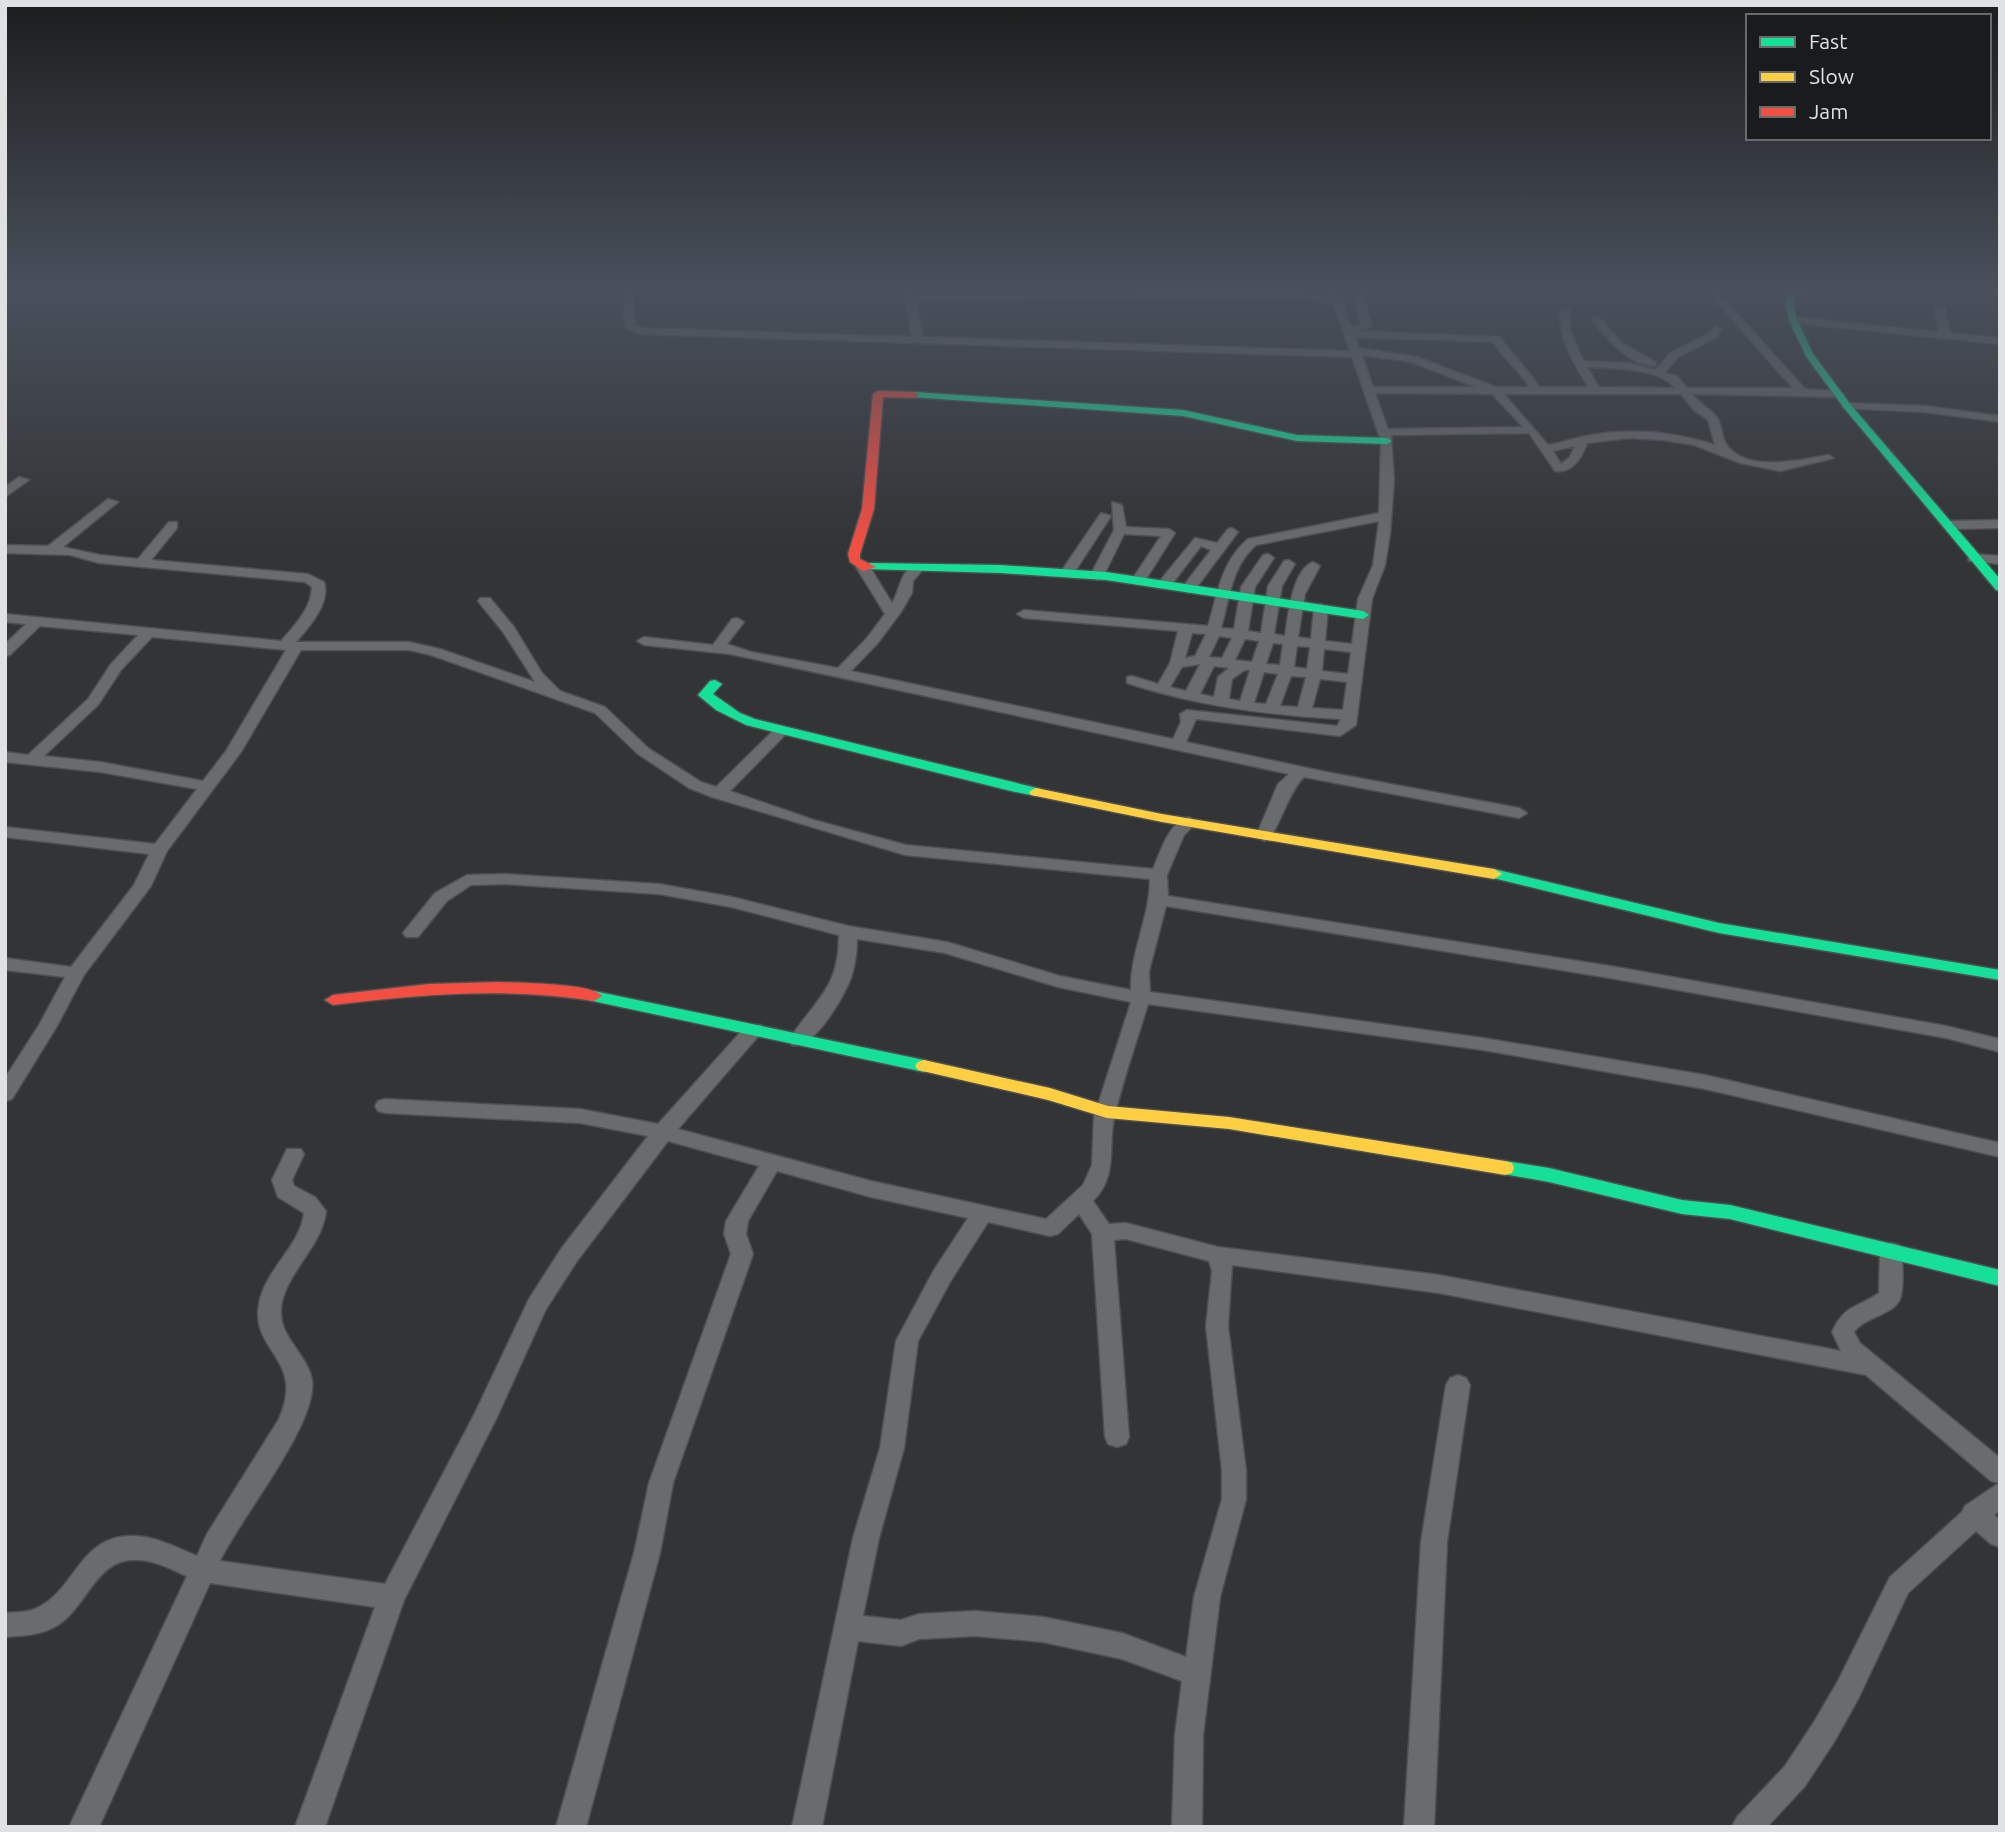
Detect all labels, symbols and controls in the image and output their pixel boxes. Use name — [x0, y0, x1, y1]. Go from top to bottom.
legend — [1746, 14, 1991, 140]
text: Fast — [1809, 29, 1847, 53]
text: Slow — [1809, 64, 1854, 88]
text: Jam — [1809, 99, 1848, 123]

